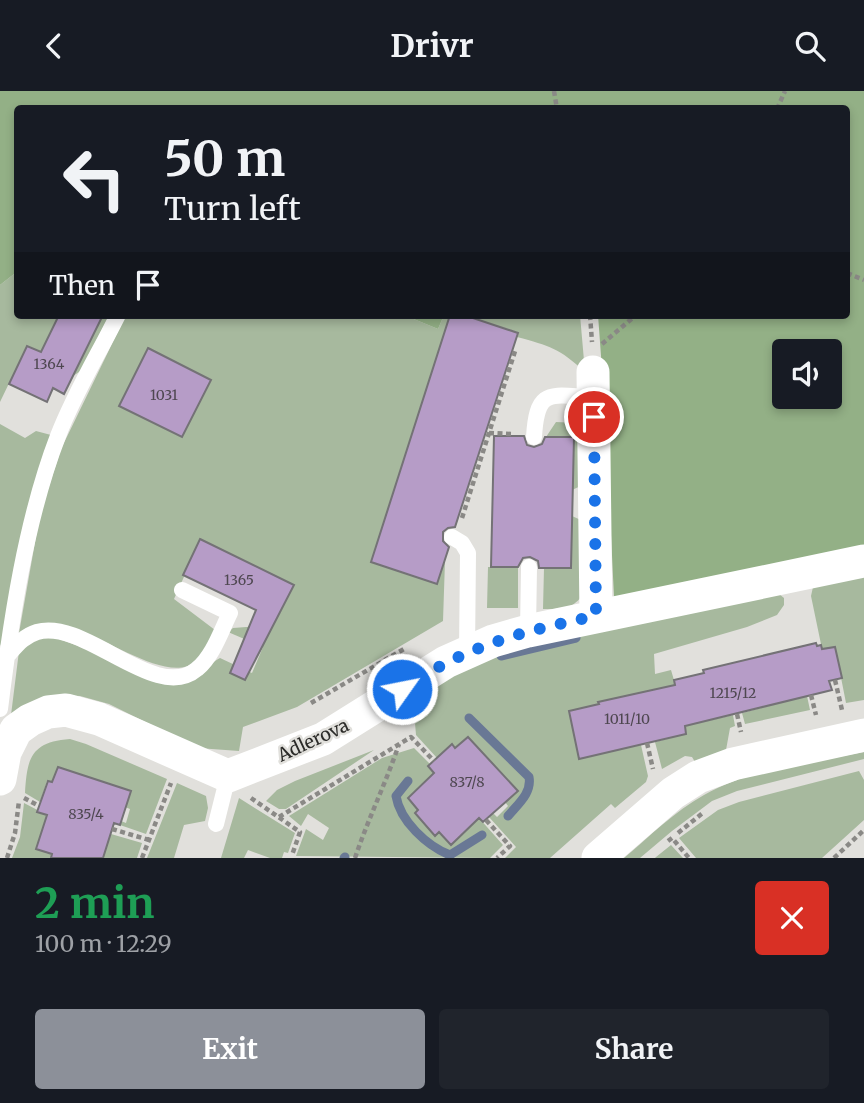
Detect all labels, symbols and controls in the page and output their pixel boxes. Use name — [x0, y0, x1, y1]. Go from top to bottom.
text: Drivr — [390, 26, 474, 66]
icon: back — [35, 27, 73, 65]
icon: search — [791, 27, 829, 65]
text: 50 m — [164, 128, 285, 189]
icon: left — [49, 133, 140, 224]
text: Turn left — [164, 189, 301, 229]
icon: arrive — [129, 266, 167, 304]
text: Then — [49, 269, 115, 302]
map controls — [772, 339, 842, 409]
button: sound — [772, 339, 842, 409]
house number: 1364 — [34, 355, 65, 373]
house number: 1031 — [150, 386, 178, 404]
pin — [564, 387, 624, 447]
icon: arrive — [575, 398, 613, 436]
house number: 1365 — [224, 571, 254, 589]
position arrow — [365, 652, 439, 726]
house number: 1215/12 — [710, 684, 756, 702]
house number: 1011/10 — [604, 710, 650, 728]
street label: Adlerova — [273, 713, 353, 767]
house number: 837/8 — [449, 773, 485, 791]
house number: 835/4 — [68, 805, 104, 823]
text: 2 min — [35, 877, 155, 929]
button: close — [755, 881, 829, 955]
text: 100 m · 12:29 — [35, 929, 172, 958]
button: Exit — [35, 1009, 425, 1089]
button: Share — [439, 1009, 829, 1089]

